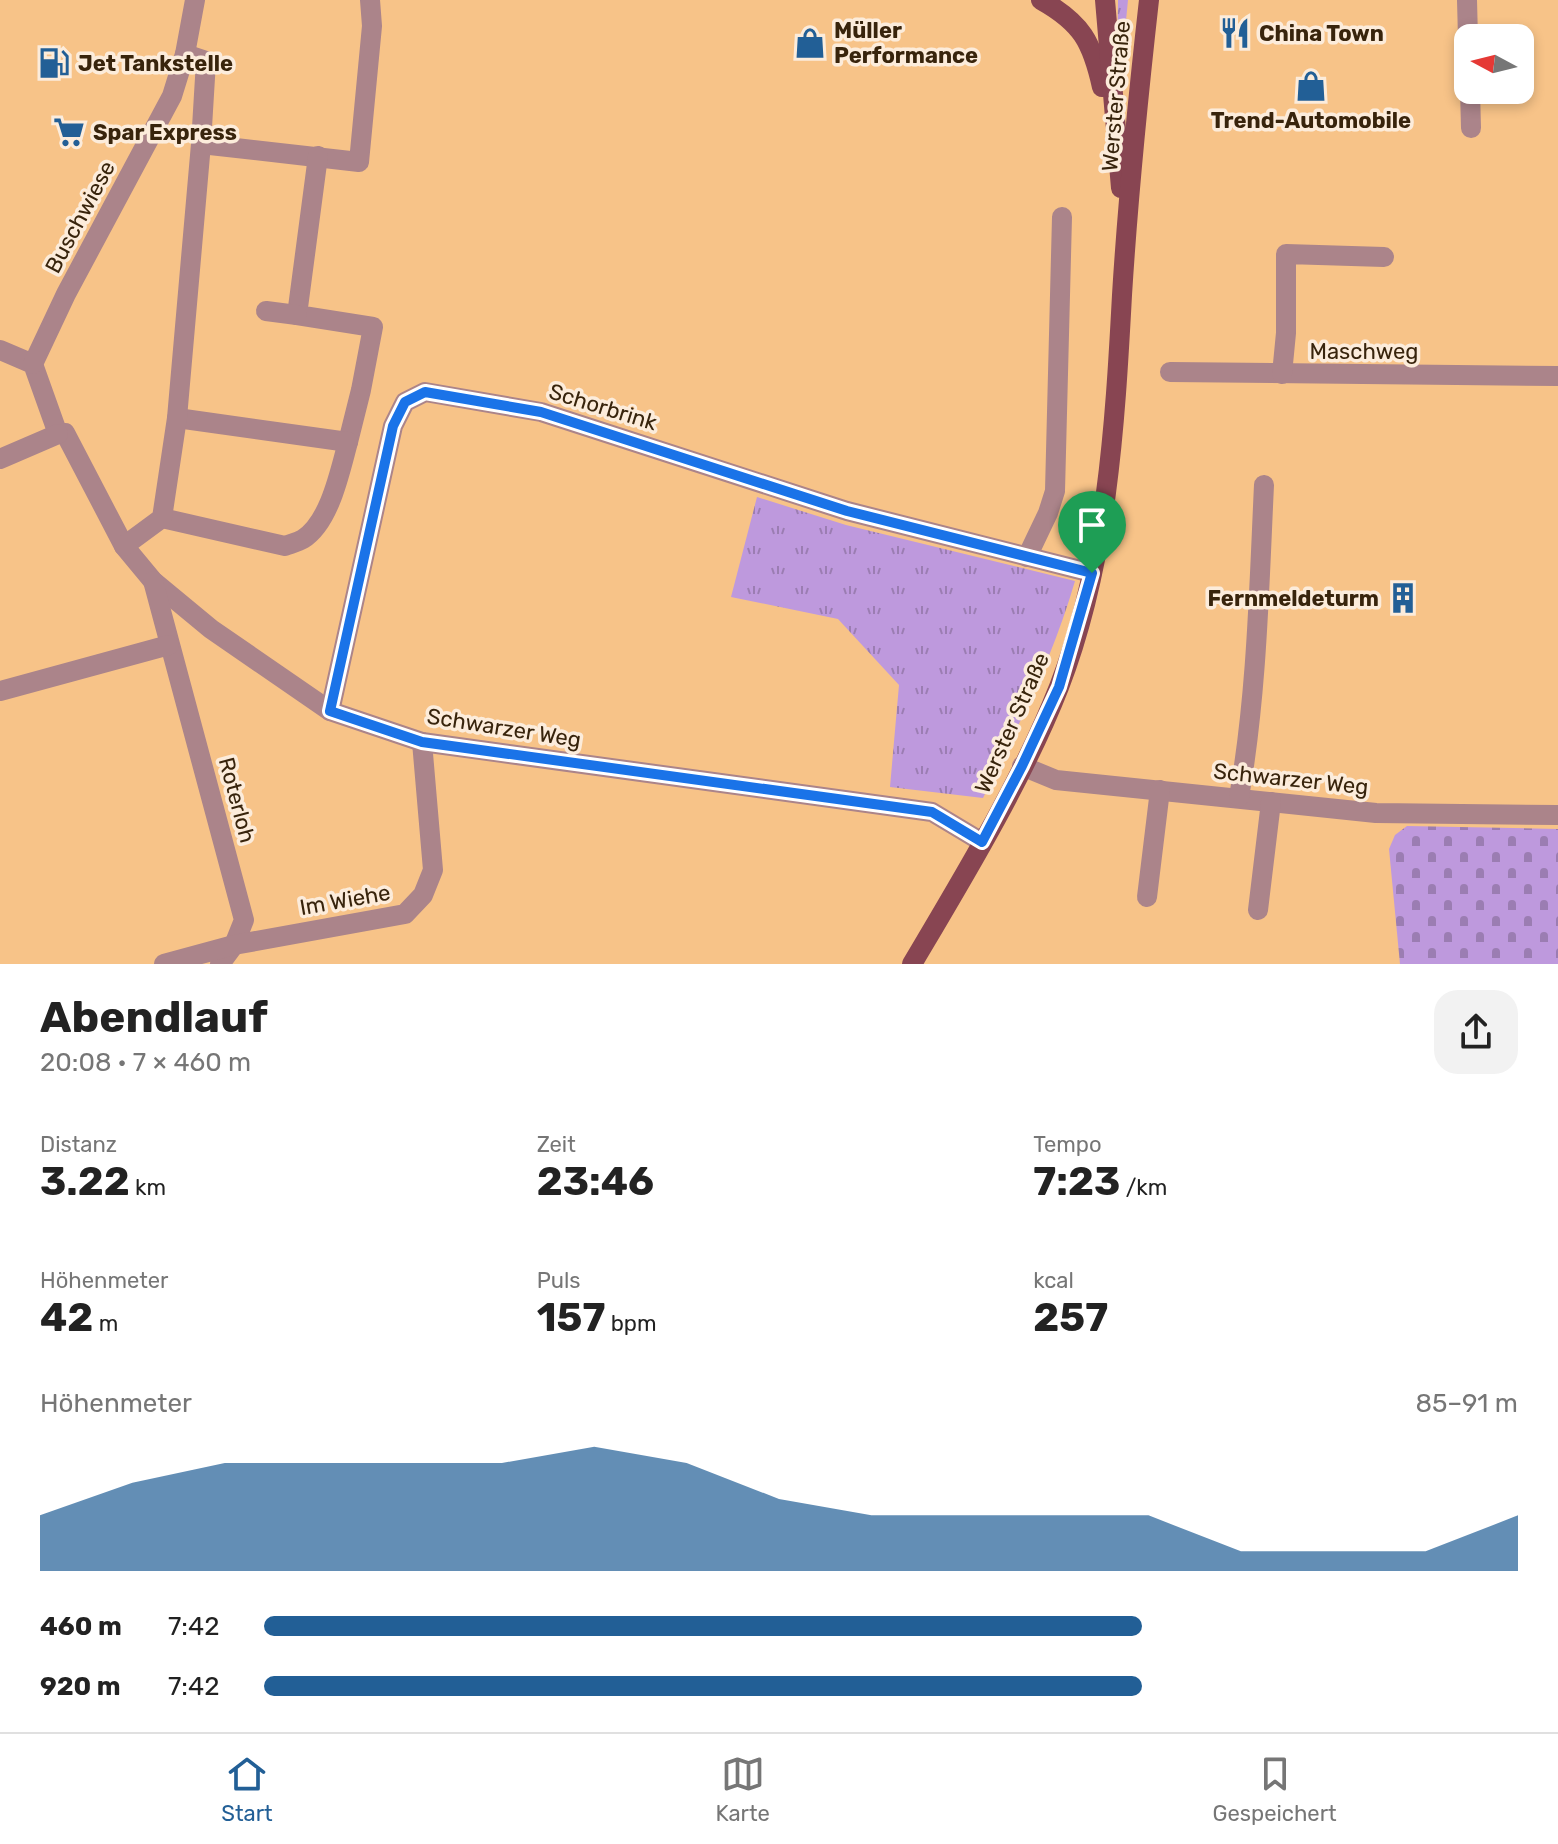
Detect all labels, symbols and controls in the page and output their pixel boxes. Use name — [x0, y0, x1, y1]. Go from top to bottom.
restaurant icon: China Town — [1218, 16, 1252, 50]
place label: Müller Performance — [834, 17, 978, 69]
street label: Werster Straße — [1096, 20, 1136, 172]
place label: China Town — [1259, 20, 1384, 47]
north arrow — [1454, 24, 1534, 104]
map controls — [1454, 24, 1534, 104]
shop icon: Müller Performance — [793, 26, 827, 60]
fuel station icon: Jet Tankstelle — [37, 46, 71, 80]
place label: Jet Tankstelle — [78, 50, 233, 77]
shop icon: Trend-Automobile — [1294, 69, 1328, 103]
place label: Trend-Automobile — [1211, 107, 1411, 134]
supermarket icon: Spar Express — [52, 115, 86, 149]
place label: Spar Express — [93, 119, 237, 146]
street label: Buschwiese — [39, 156, 121, 278]
street label: Maschweg — [1309, 338, 1419, 365]
street label: Schorbrink — [546, 378, 661, 436]
pin — [1058, 491, 1126, 573]
icon: arrive — [1070, 503, 1114, 547]
building icon: Fernmeldeturm — [1386, 581, 1420, 615]
place label: Fernmeldeturm — [1207, 585, 1379, 612]
street label: Werster Straße — [969, 648, 1055, 798]
street label: Schwarzer Weg — [425, 702, 583, 754]
street label: Roterloh — [213, 754, 261, 846]
street label: Schwarzer Weg — [1212, 757, 1370, 801]
street label: Im Wiehe — [298, 879, 392, 921]
button: share — [1434, 990, 1518, 1074]
text: Abendlauf — [40, 991, 268, 1043]
text: 20:08 · 7 × 460 m — [40, 1047, 251, 1078]
text: Distanz — [40, 1131, 117, 1158]
text: Zeit — [537, 1131, 576, 1158]
text: Tempo — [1033, 1131, 1102, 1158]
text: 3.22 — [40, 1158, 130, 1205]
text: 23:46 — [537, 1158, 654, 1205]
text: 7:23 — [1033, 1158, 1120, 1205]
text: km — [130, 1174, 166, 1201]
text: /km — [1120, 1174, 1167, 1201]
text: Höhenmeter — [40, 1267, 168, 1294]
text: Puls — [537, 1267, 581, 1294]
text: kcal — [1033, 1267, 1074, 1294]
text: 42 — [40, 1294, 93, 1341]
text: 157 — [537, 1294, 605, 1341]
text: 257 — [1033, 1294, 1108, 1341]
text: m — [93, 1310, 118, 1337]
text: bpm — [605, 1310, 656, 1337]
text: Höhenmeter — [40, 1388, 192, 1419]
text: 85–91 m — [1415, 1388, 1518, 1419]
text: 460 m — [40, 1611, 122, 1642]
text: 7:42 — [168, 1611, 219, 1642]
text: 920 m — [40, 1671, 121, 1702]
text: 7:42 — [168, 1671, 219, 1702]
tab: Start — [221, 1752, 273, 1827]
tab: Karte — [715, 1752, 770, 1827]
tab: Gespeichert — [1213, 1752, 1337, 1827]

